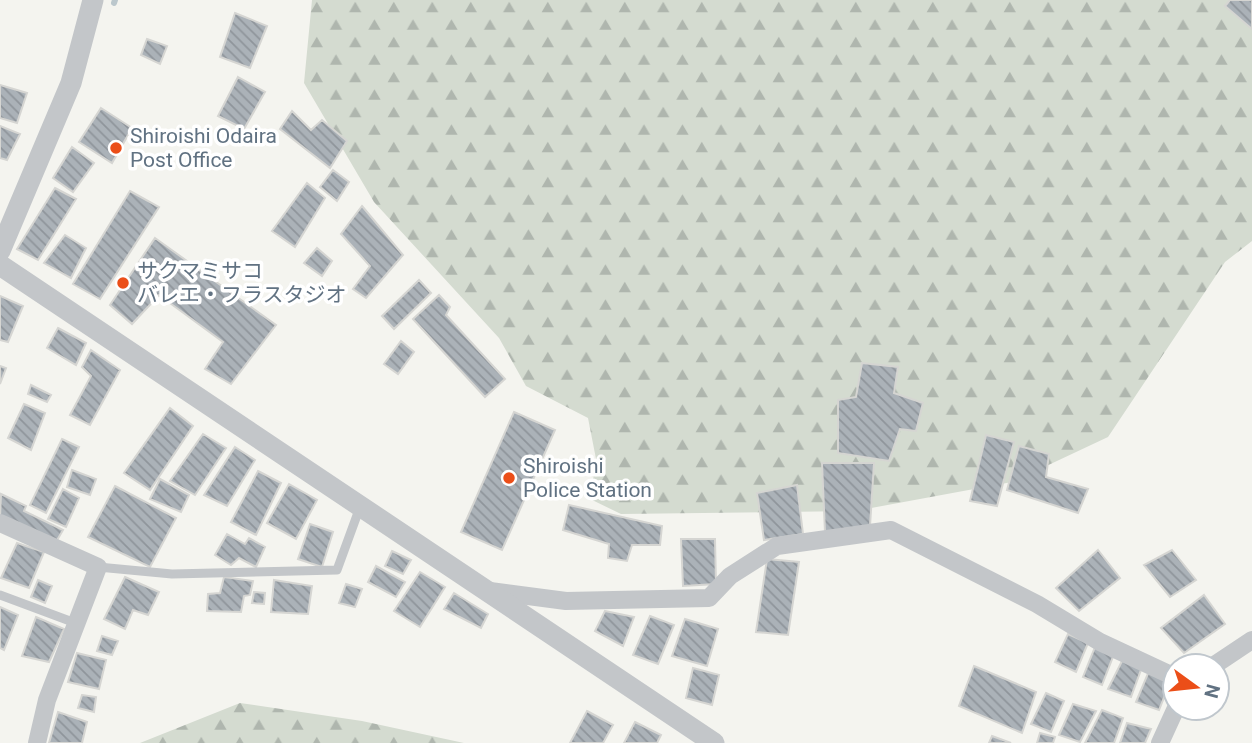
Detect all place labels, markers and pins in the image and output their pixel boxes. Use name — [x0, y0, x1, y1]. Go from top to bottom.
place label: Shiroishi Odaira Post Office — [130, 124, 277, 172]
marker: Shiroishi Odaira Post Office — [108, 140, 124, 156]
place label: サクマミサコ バレエ・フラスタジオ — [137, 259, 347, 307]
marker: サクマミサコ バレエ・フラスタジオ — [115, 275, 131, 291]
place label: Shiroishi Police Station — [523, 454, 652, 502]
marker: Shiroishi Police Station — [501, 470, 517, 486]

